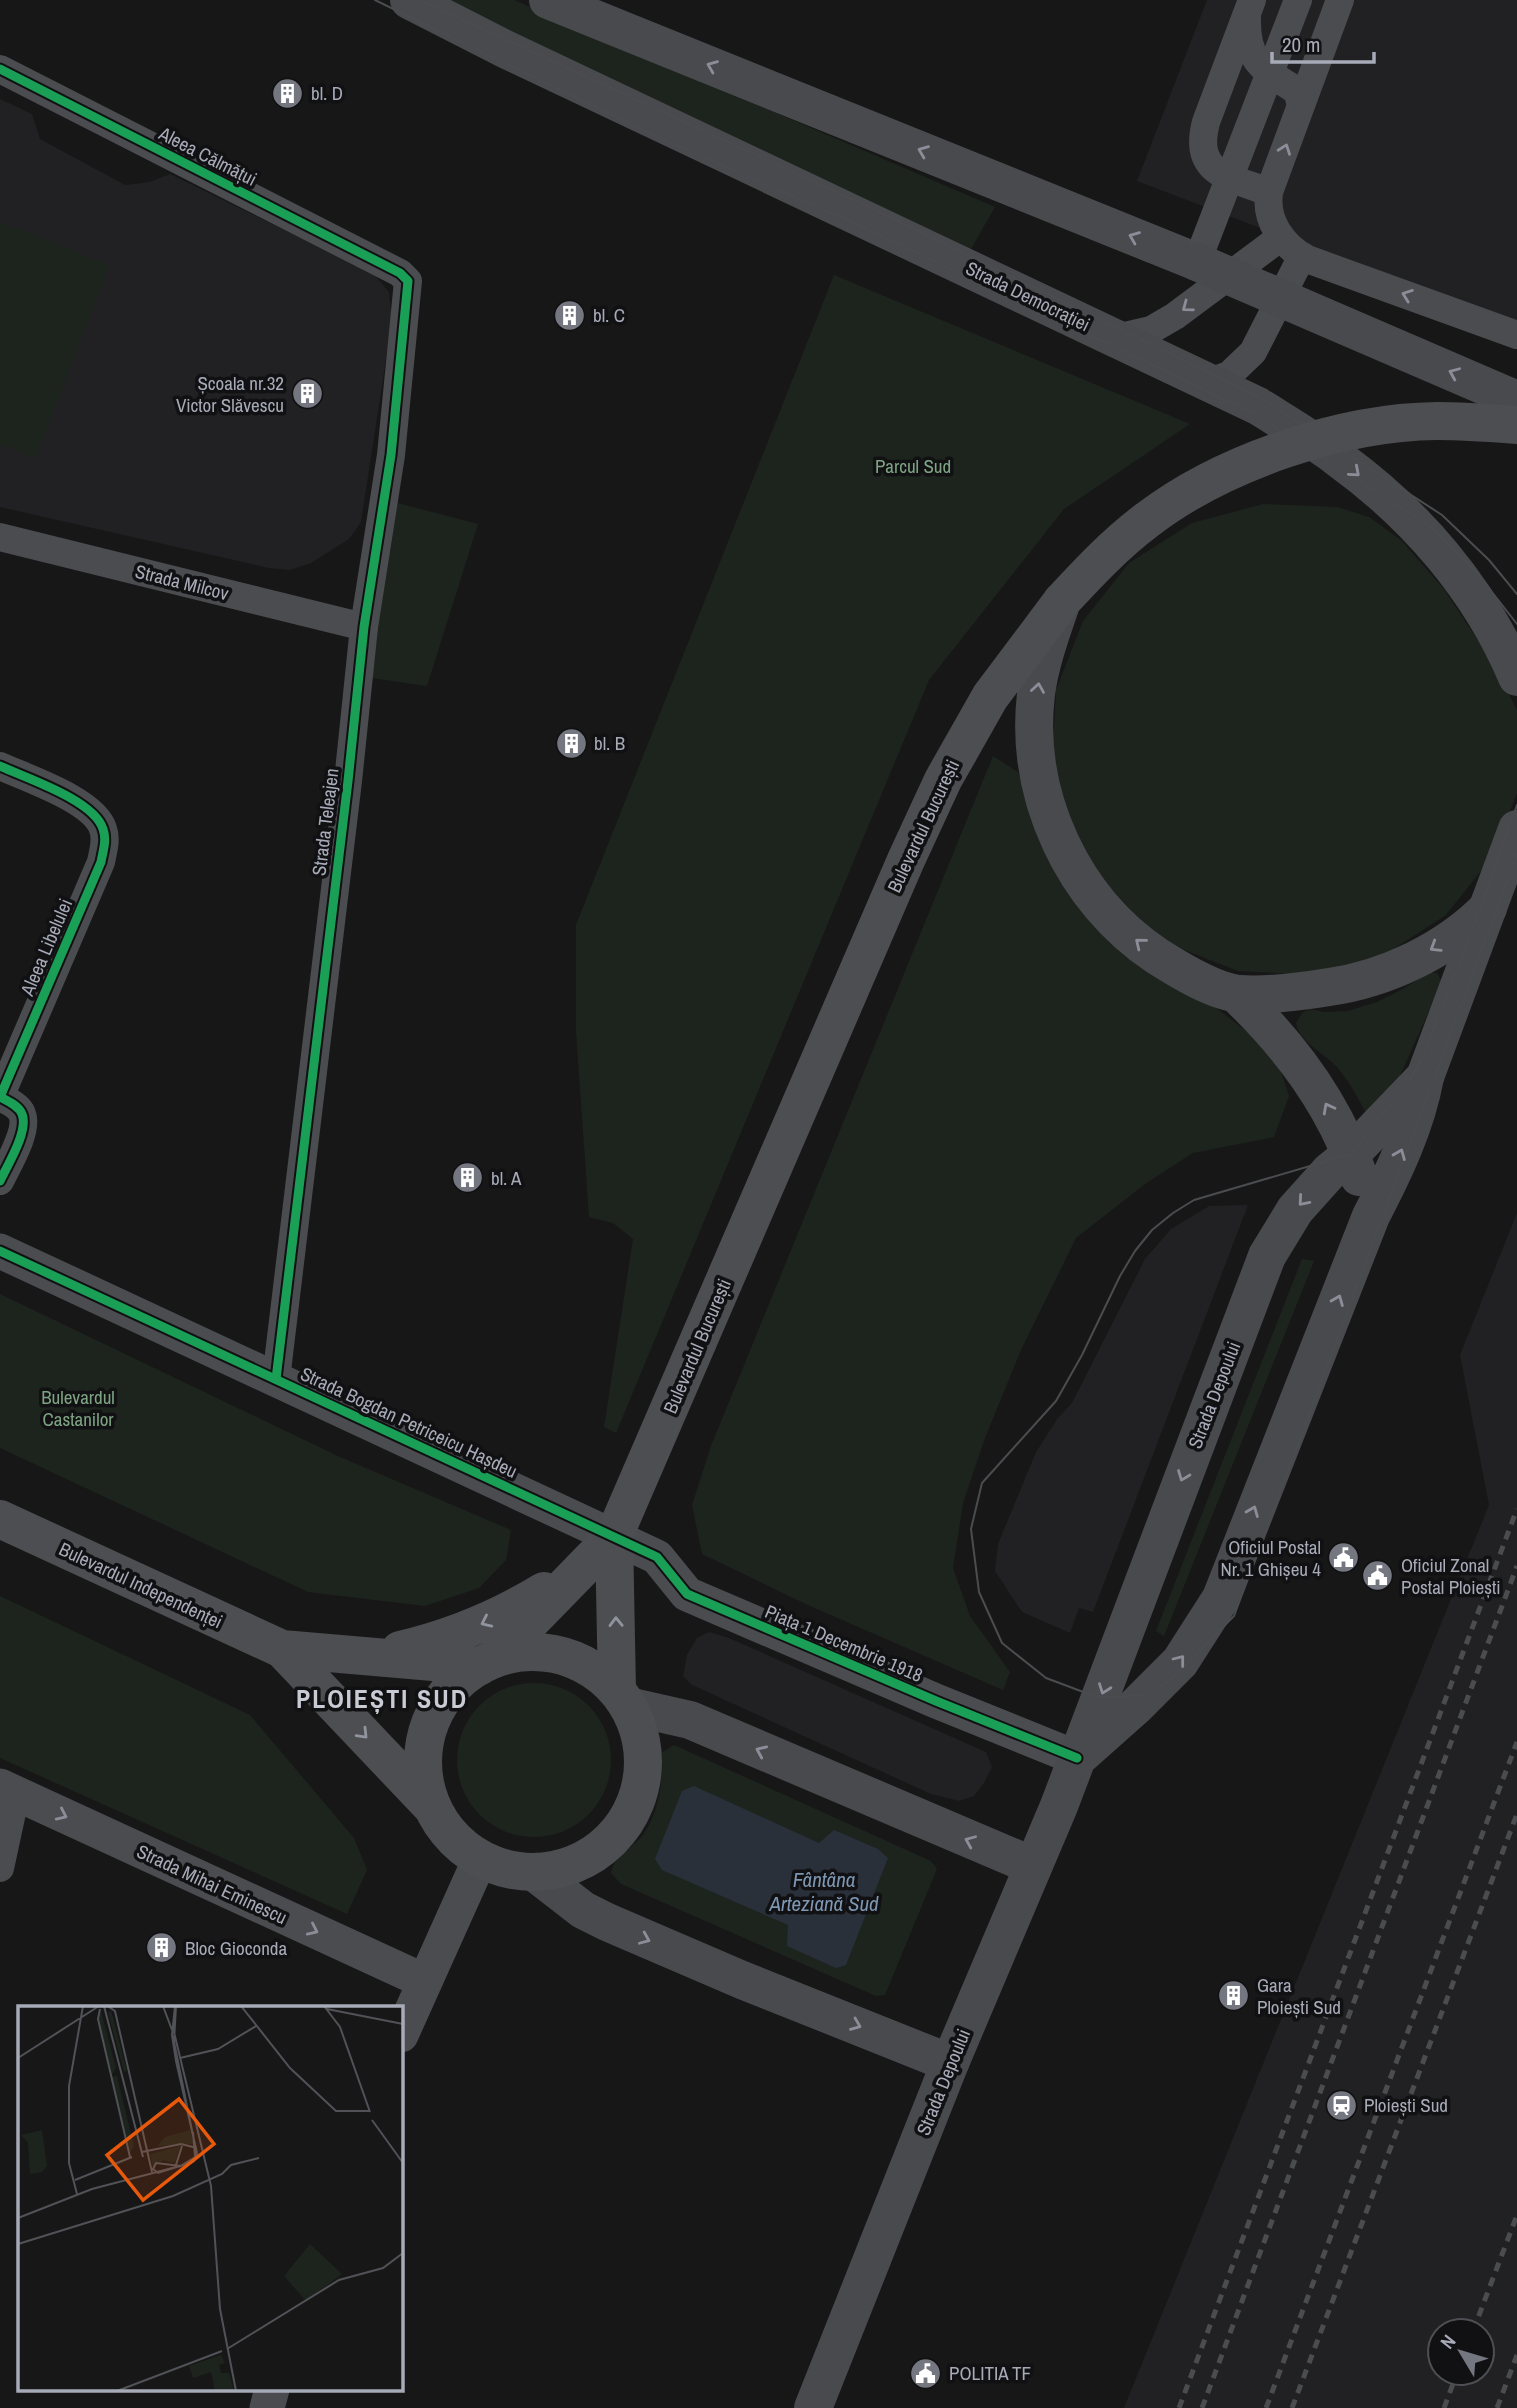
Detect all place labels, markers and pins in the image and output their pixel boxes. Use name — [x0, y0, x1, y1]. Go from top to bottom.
building icon: bl. D — [271, 76, 305, 110]
place label: bl. D — [311, 80, 343, 106]
building icon: bl. C — [553, 298, 587, 332]
place label: bl. C — [593, 302, 625, 328]
place label: Școala nr.32 Victor Slăvescu — [176, 370, 284, 418]
building icon: Școala nr.32 Victor Slăvescu — [290, 377, 324, 411]
building icon: bl. B — [554, 726, 588, 760]
place label: bl. B — [594, 730, 625, 756]
building icon: bl. A — [451, 1161, 485, 1195]
place label: bl. A — [491, 1165, 522, 1191]
place label: Oficiul Postal Nr. 1 Ghișeu 4 — [1221, 1534, 1321, 1582]
public building icon: Oficiul Postal Nr. 1 Ghișeu 4 — [1327, 1541, 1361, 1575]
place label: Oficiul Zonal Postal Ploiești — [1401, 1552, 1501, 1600]
public building icon: Oficiul Zonal Postal Ploiești — [1361, 1559, 1395, 1593]
building icon: Bloc Gioconda — [145, 1931, 179, 1965]
place label: Bloc Gioconda — [185, 1935, 288, 1961]
place label: Gara Ploiești Sud — [1257, 1972, 1341, 2020]
building icon: Gara Ploiești Sud — [1217, 1979, 1251, 2013]
station icon: Ploiești Sud — [1324, 2088, 1358, 2122]
place label: Ploiești Sud — [1364, 2092, 1448, 2118]
public building icon: POLITIA TF — [909, 2356, 943, 2390]
place label: POLITIA TF — [949, 2360, 1031, 2386]

